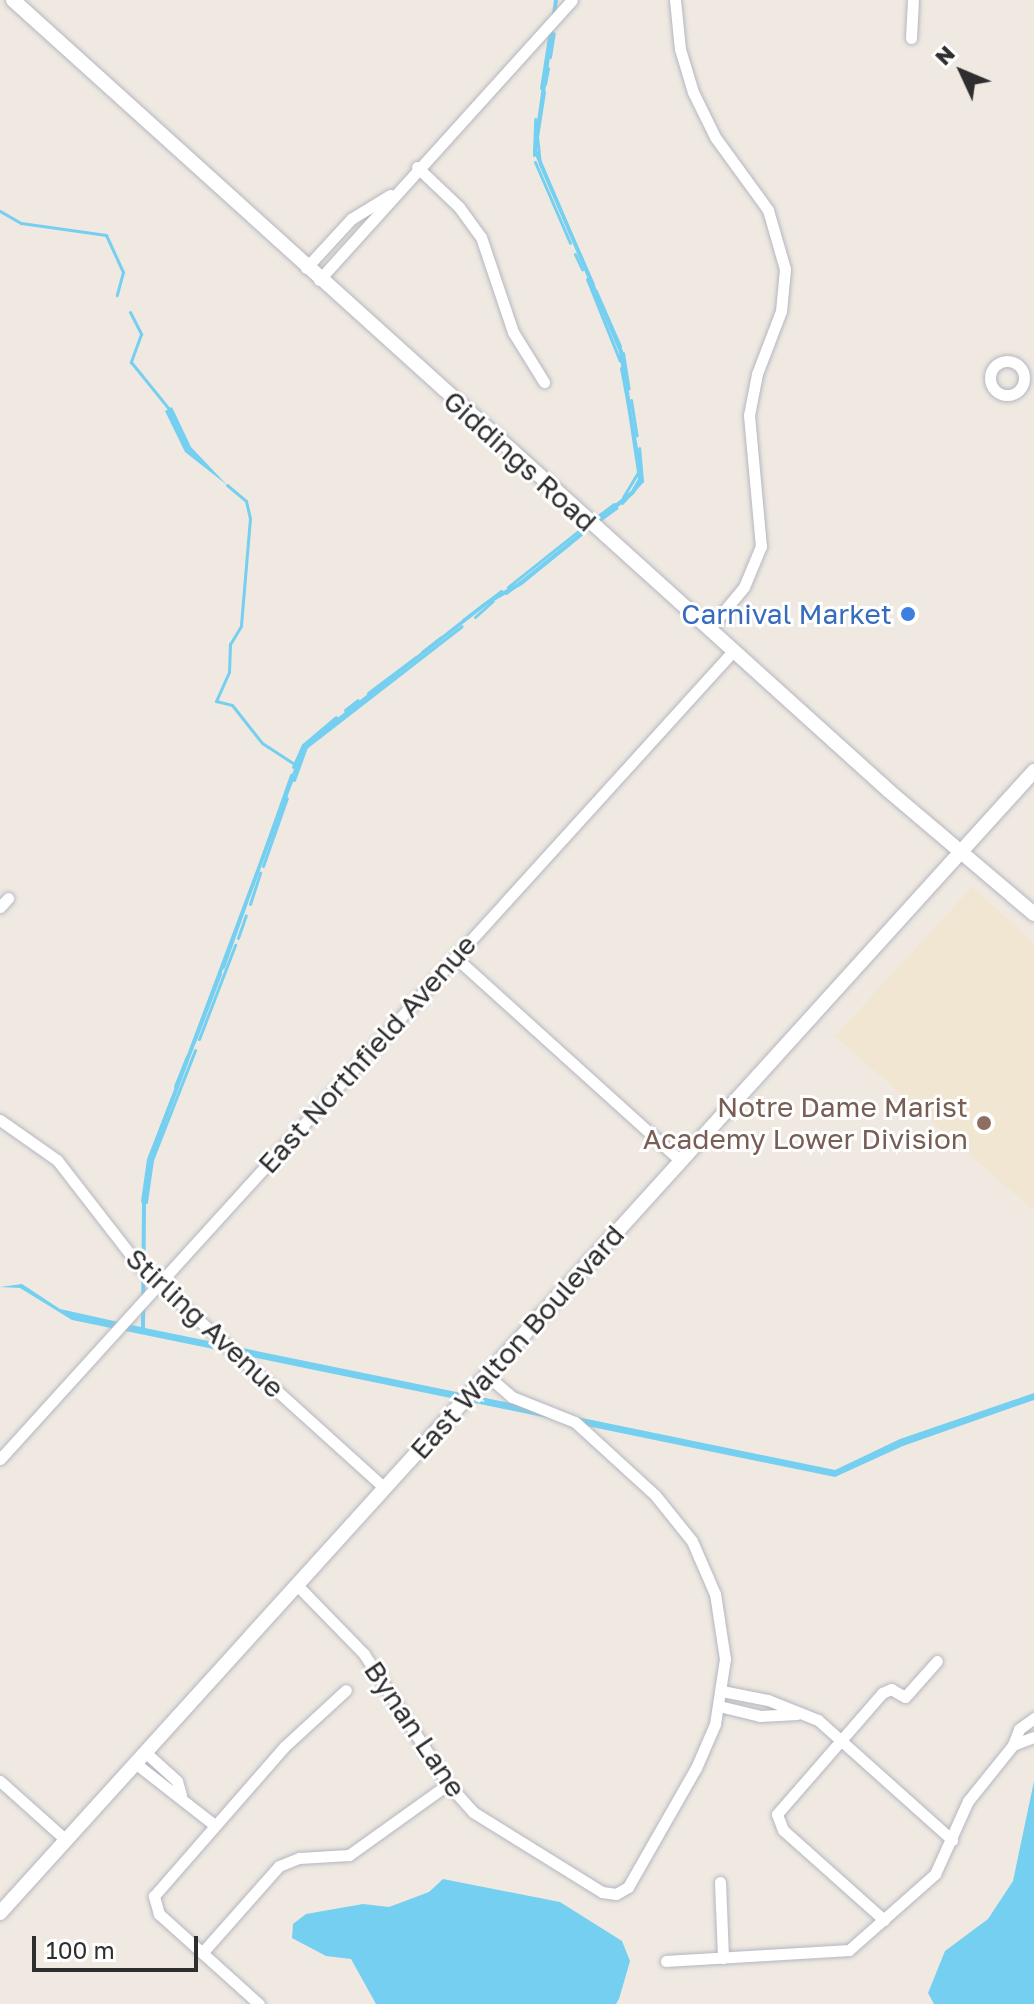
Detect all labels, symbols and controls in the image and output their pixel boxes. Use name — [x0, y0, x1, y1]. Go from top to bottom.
north arrow — [922, 32, 1002, 112]
text: N — [929, 40, 960, 70]
street label: Giddings Road — [437, 384, 603, 538]
place label: Carnival Market — [681, 597, 892, 631]
marker: Carnival Market — [899, 605, 917, 623]
street label: East Northfield Avenue — [251, 928, 483, 1180]
place label: Notre Dame Marist Academy Lower Division — [643, 1090, 968, 1156]
marker: Notre Dame Marist Academy Lower Division — [975, 1114, 993, 1132]
street label: East Walton Boulevard — [403, 1218, 631, 1466]
street label: Stirling Avenue — [119, 1241, 291, 1405]
street label: Bynan Lane — [357, 1655, 473, 1803]
scale bar — [36, 1920, 202, 1970]
text: 100 m — [46, 1935, 115, 1964]

